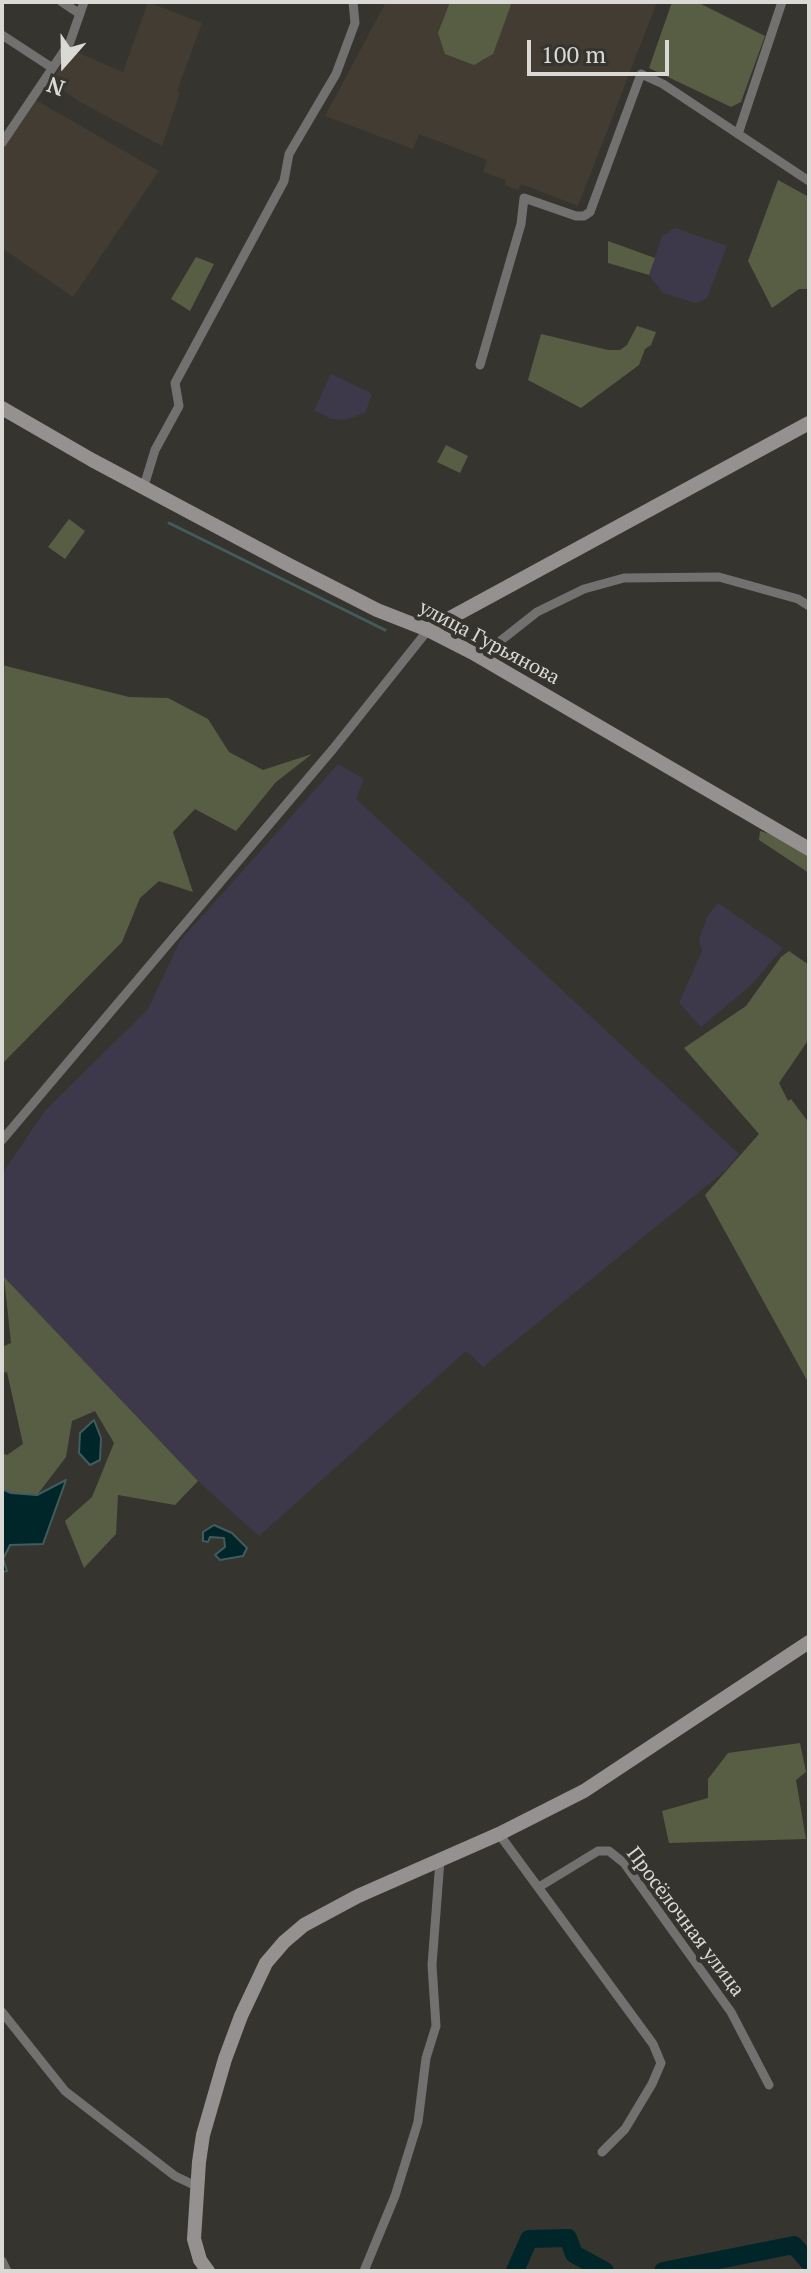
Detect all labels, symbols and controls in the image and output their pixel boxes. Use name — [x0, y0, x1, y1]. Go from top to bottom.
north arrow — [24, 24, 104, 104]
scale bar — [531, 24, 673, 74]
text: 100 m — [541, 38, 606, 70]
text: N — [43, 71, 68, 104]
street label: улица Гурьянова — [415, 596, 563, 690]
street label: Просёлочная улица — [621, 1842, 749, 2002]

